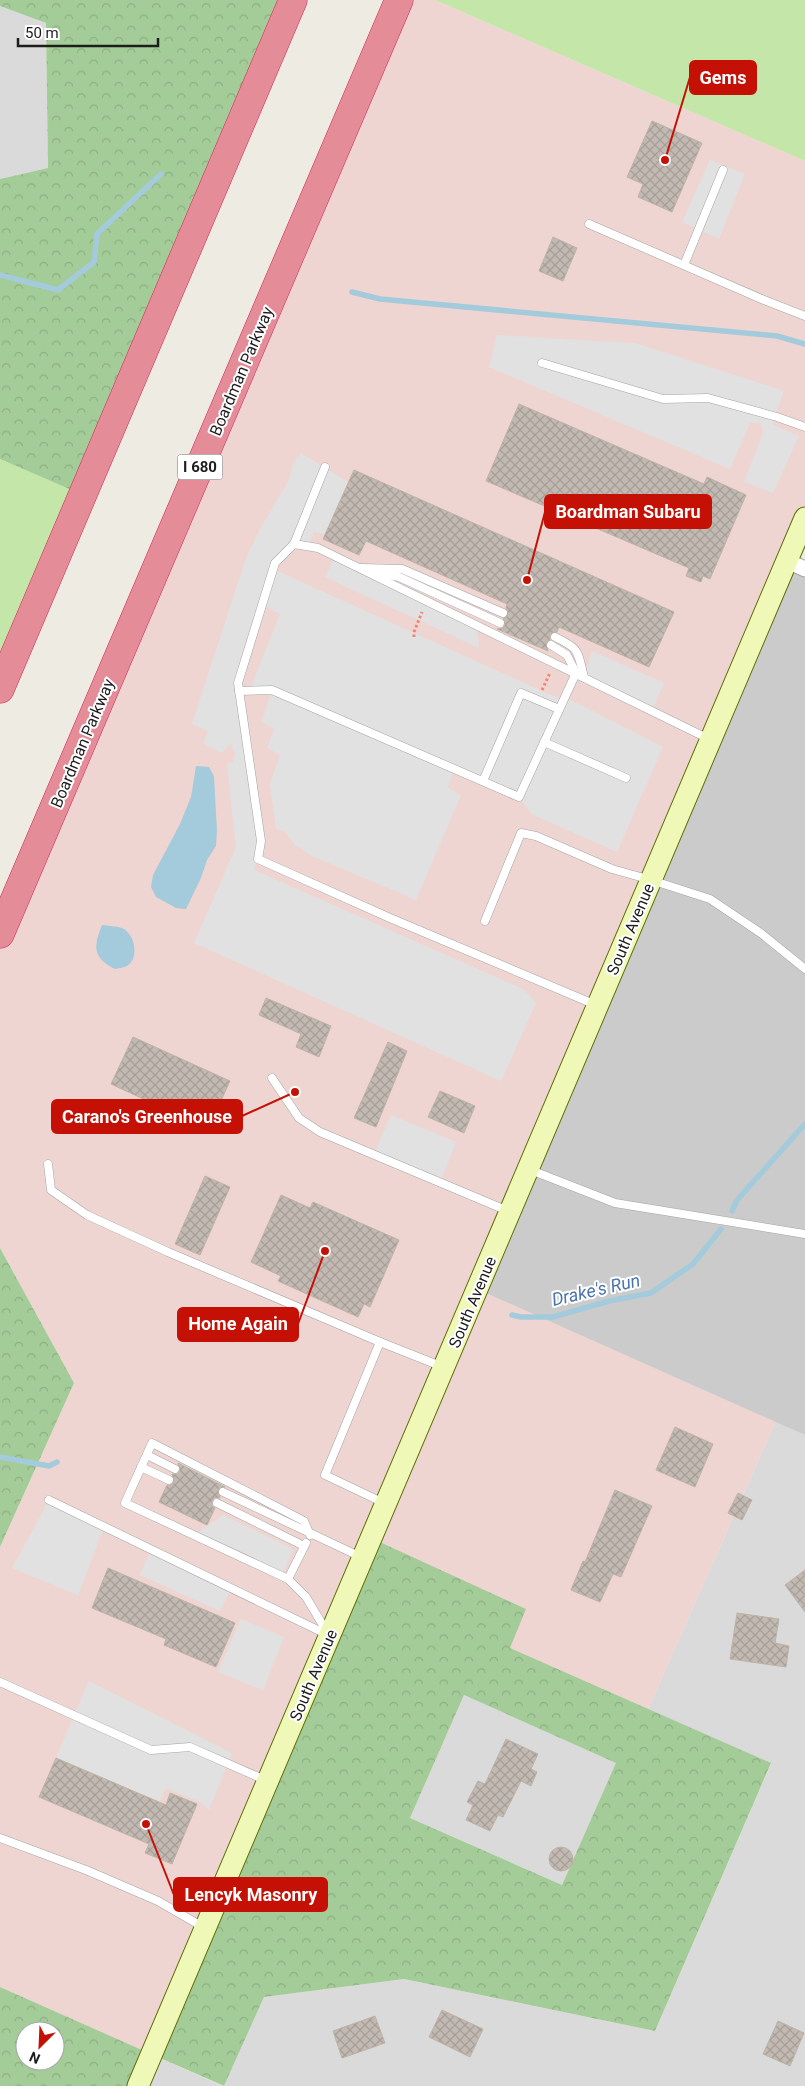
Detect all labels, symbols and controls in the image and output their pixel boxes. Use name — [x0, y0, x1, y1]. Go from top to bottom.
scale bar — [18, 15, 158, 47]
text: 50 m — [25, 24, 59, 42]
callout: Gems — [690, 61, 756, 94]
text: Gems — [700, 67, 746, 88]
street label: Boardman Parkway — [206, 304, 277, 438]
road number: I 680 — [178, 454, 222, 480]
callout: Boardman Subaru — [545, 495, 711, 528]
text: Boardman Subaru — [555, 501, 701, 522]
street label: Boardman Parkway — [47, 676, 118, 810]
street label: South Avenue — [603, 880, 658, 978]
callout: Carano's Greenhouse — [52, 1100, 242, 1133]
text: Carano's Greenhouse — [62, 1106, 232, 1127]
street label: South Avenue — [445, 1253, 500, 1351]
water label: Drake's Run — [550, 1269, 642, 1310]
callout: Home Again — [178, 1308, 298, 1341]
text: Home Again — [188, 1313, 288, 1334]
street label: South Avenue — [286, 1626, 341, 1724]
callout: Lencyk Masonry — [174, 1878, 327, 1911]
text: Lencyk Masonry — [185, 1884, 318, 1905]
north arrow — [15, 2021, 65, 2071]
text: N — [27, 2049, 42, 2067]

